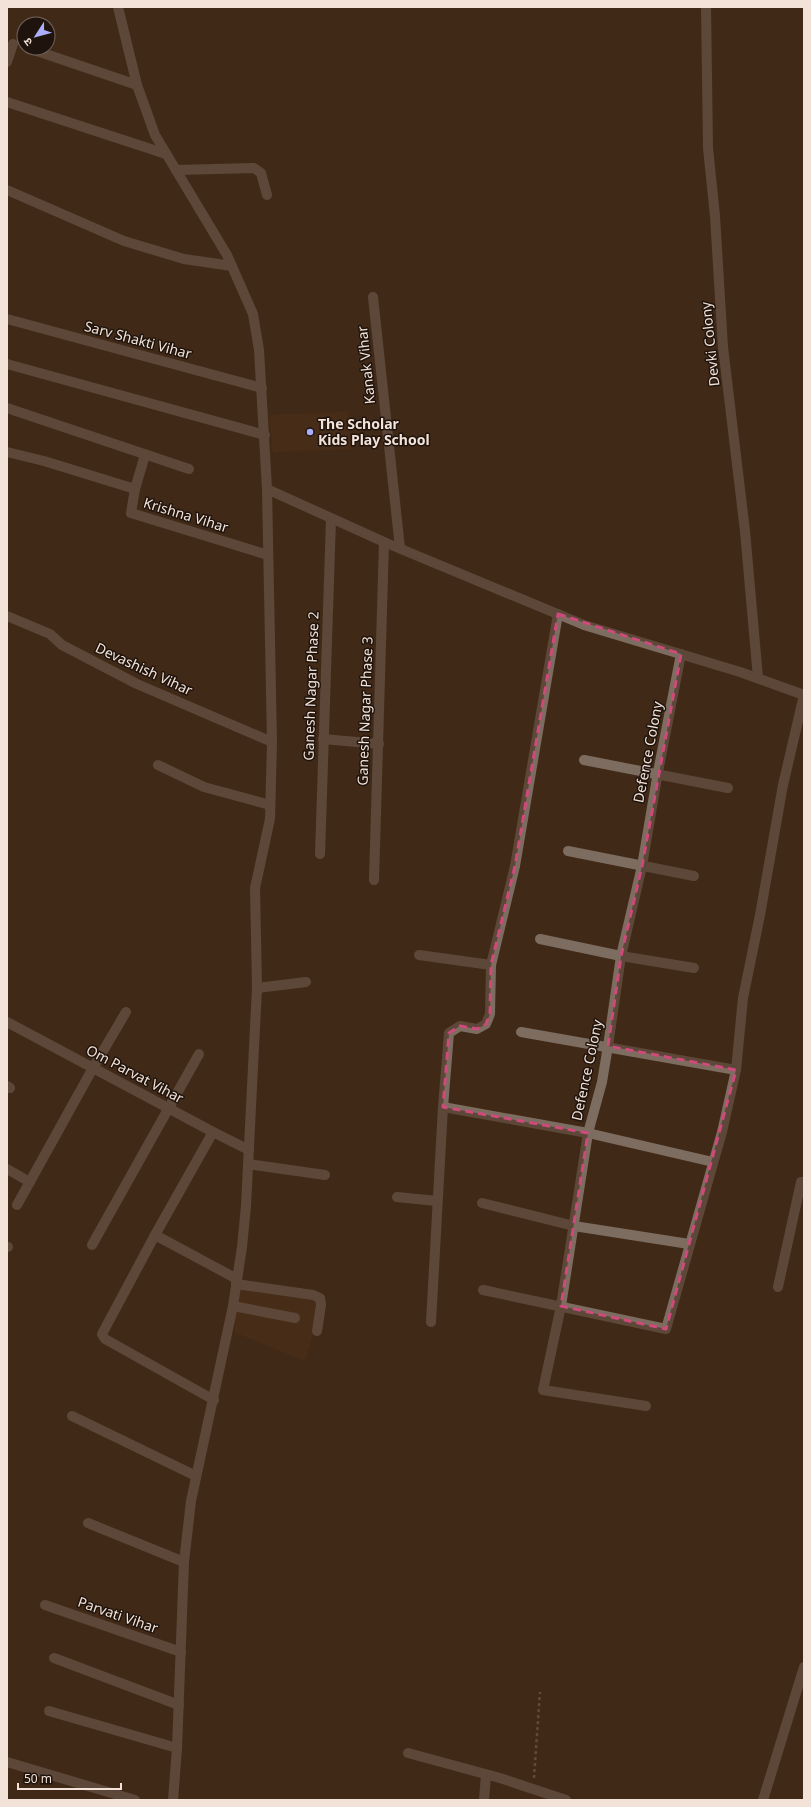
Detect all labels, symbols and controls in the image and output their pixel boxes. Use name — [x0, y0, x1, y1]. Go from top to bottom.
north arrow — [16, 16, 56, 56]
text: उ — [19, 35, 35, 49]
street label: Devki Colony — [696, 300, 723, 387]
street label: Sarv Shakti Vihar — [82, 316, 194, 363]
street label: Kanak Vihar — [352, 325, 379, 405]
place label: The Scholar Kids Play School — [318, 414, 430, 449]
marker: The Scholar Kids Play School — [305, 427, 315, 437]
street label: Krishna Vihar — [141, 493, 231, 537]
street label: Ganesh Nagar Phase 2 — [298, 611, 323, 761]
street label: Ganesh Nagar Phase 3 — [352, 636, 377, 786]
street label: Devashish Vihar — [93, 638, 196, 699]
street label: Defence Colony — [628, 699, 667, 804]
street label: Defence Colony — [567, 1017, 607, 1122]
street label: Om Parvat Vihar — [83, 1040, 187, 1107]
street label: Parvati Vihar — [76, 1592, 161, 1637]
scale bar — [18, 1765, 121, 1791]
text: 50 m — [24, 1770, 52, 1787]

